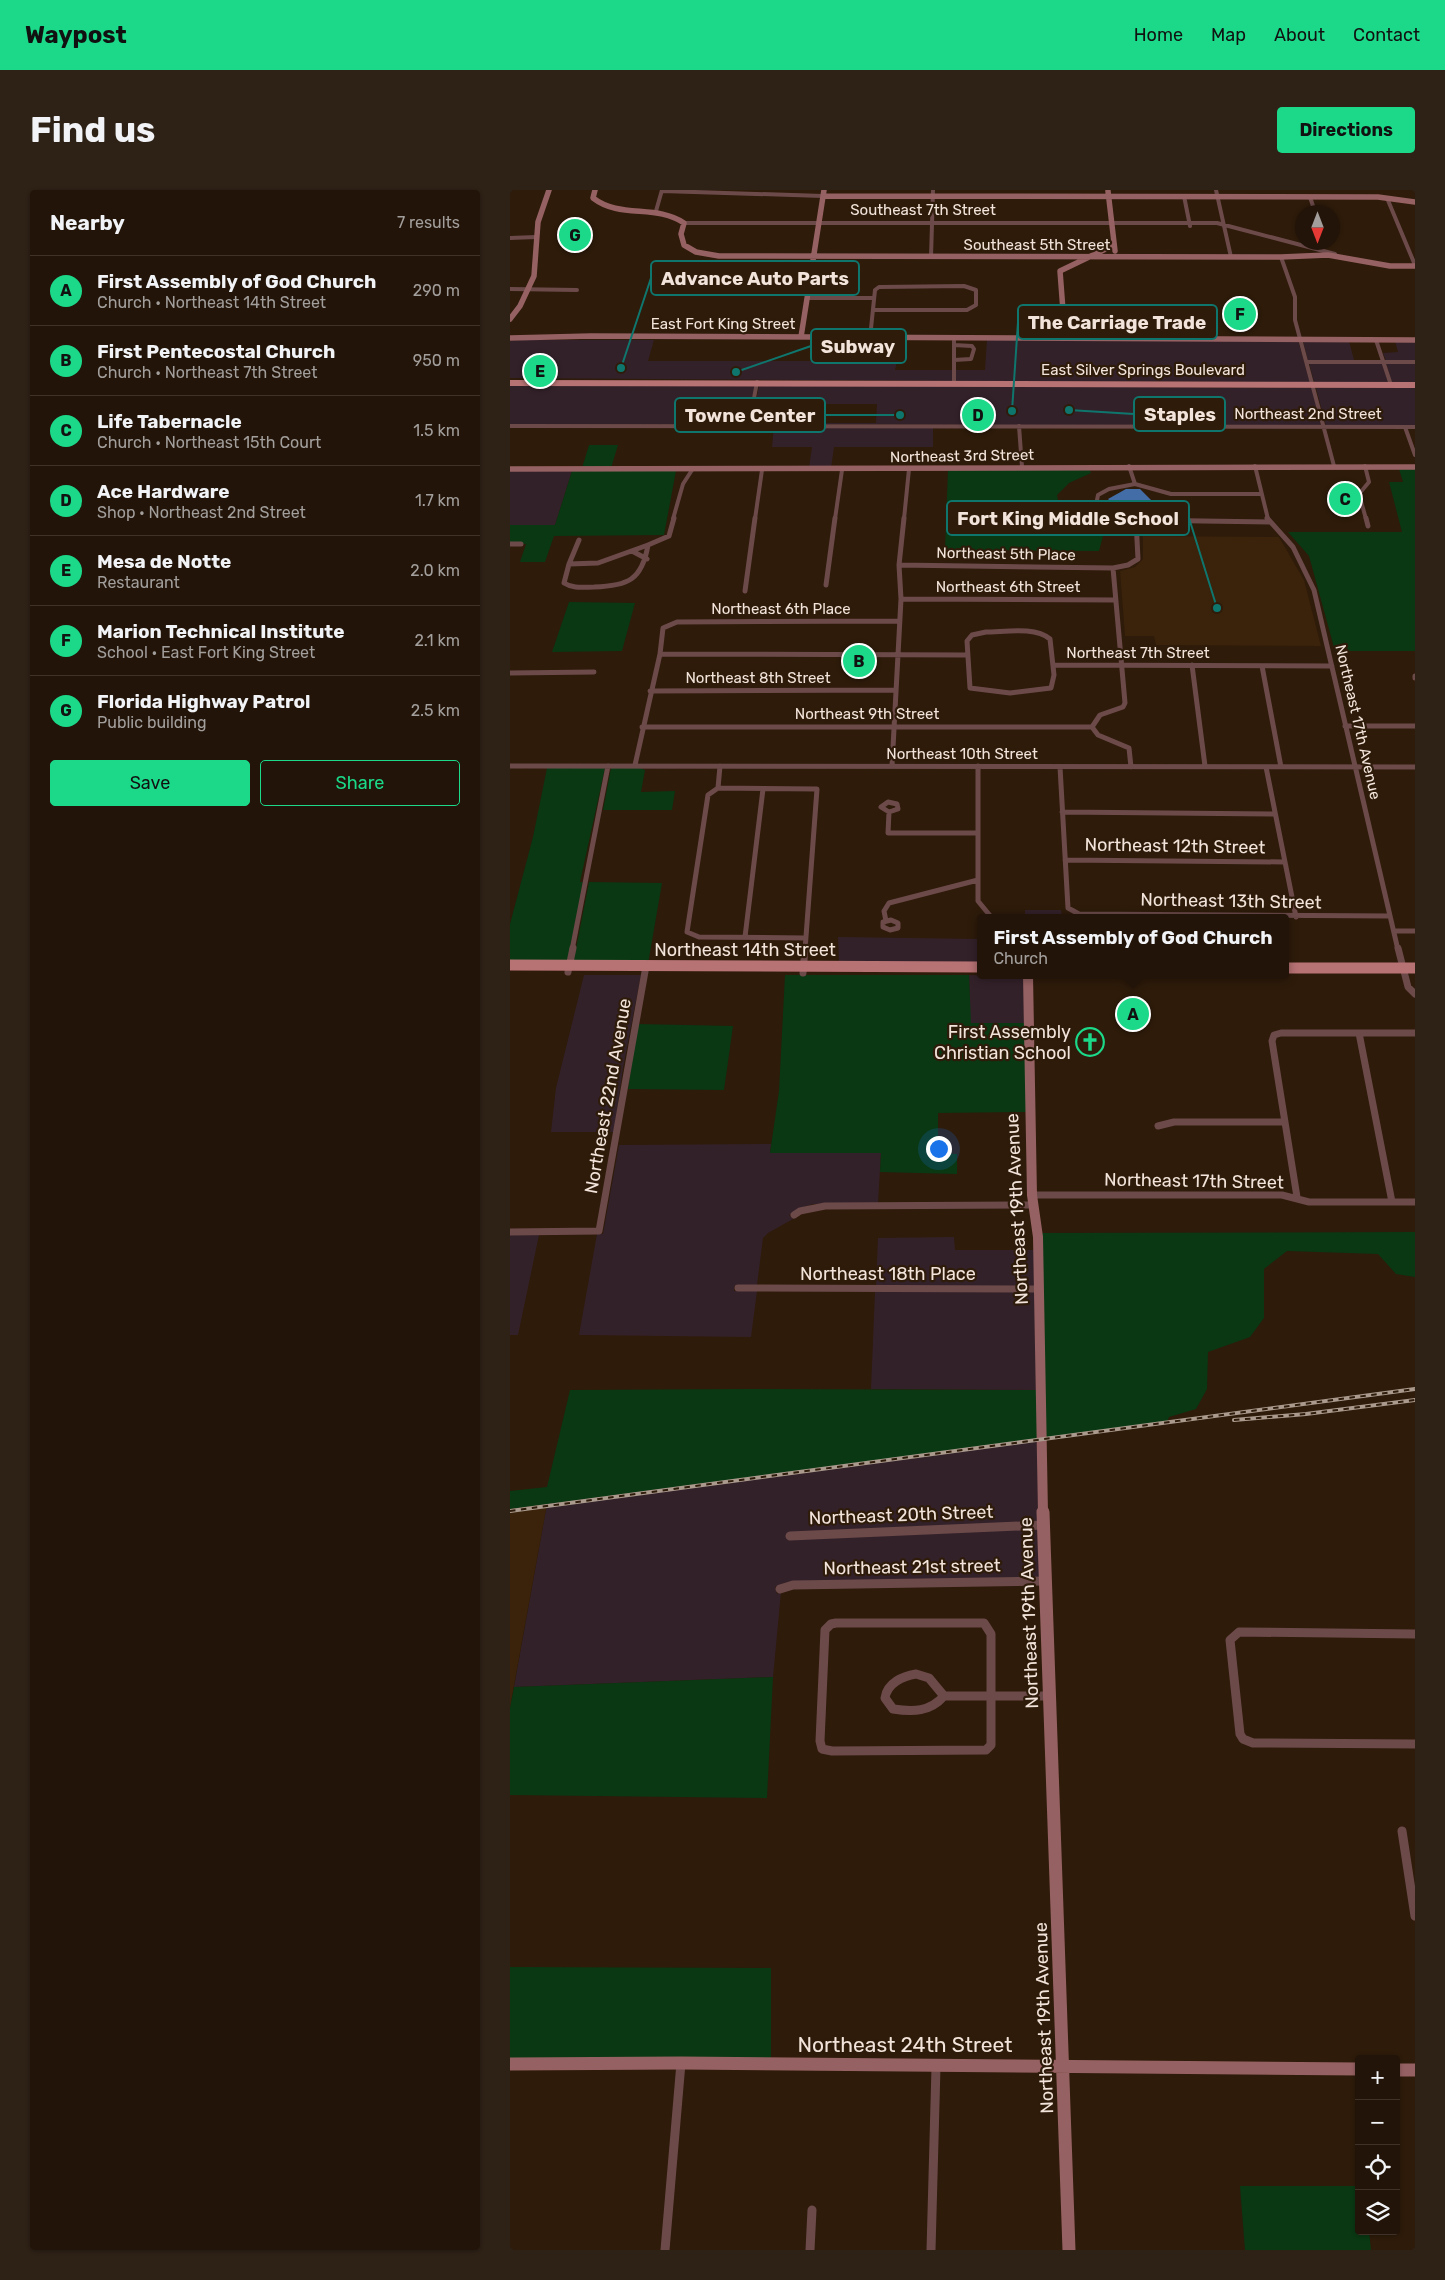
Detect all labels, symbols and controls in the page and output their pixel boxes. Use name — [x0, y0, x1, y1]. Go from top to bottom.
text: Waypost — [25, 21, 127, 49]
text: Home — [1134, 24, 1183, 46]
text: Map — [1211, 24, 1246, 46]
text: About — [1274, 24, 1325, 46]
text: Contact — [1353, 24, 1420, 46]
button: Directions — [1277, 107, 1415, 153]
text: Find us — [30, 109, 155, 151]
street label: Southeast 7th Street — [850, 201, 996, 219]
north arrow — [1295, 205, 1340, 250]
text: Nearby — [50, 210, 125, 235]
text: 7 results — [397, 213, 460, 232]
pin: G — [559, 216, 591, 254]
street label: Southeast 5th Street — [964, 236, 1111, 254]
callout: Advance Auto Parts — [651, 261, 859, 295]
text: Advance Auto Parts — [661, 267, 849, 290]
text: First Assembly of God Church — [97, 270, 376, 293]
text: A — [60, 281, 72, 300]
text: 290 m — [413, 281, 460, 300]
text: Church · Northeast 14th Street — [97, 293, 326, 312]
pin: F — [1224, 295, 1256, 333]
callout: The Carriage Trade — [1018, 305, 1217, 339]
text: The Carriage Trade — [1028, 311, 1206, 334]
street label: East Fort King Street — [651, 315, 795, 333]
callout: Subway — [811, 329, 906, 363]
text: Subway — [821, 335, 896, 358]
text: First Pentecostal Church — [97, 340, 335, 363]
text: B — [60, 351, 72, 370]
text: 950 m — [413, 351, 460, 370]
pin: E — [524, 352, 556, 390]
street label: East Silver Springs Boulevard — [1041, 361, 1245, 379]
text: Church · Northeast 7th Street — [97, 363, 318, 382]
pin: D — [962, 396, 994, 434]
callout: Staples — [1134, 397, 1225, 431]
callout: Towne Center — [675, 398, 825, 432]
text: Staples — [1144, 403, 1216, 426]
text: Towne Center — [685, 404, 816, 427]
street label: Northeast 2nd Street — [1234, 405, 1382, 423]
text: Life Tabernacle — [97, 410, 242, 433]
text: C — [60, 421, 72, 440]
text: 1.5 km — [413, 421, 460, 440]
text: Church · Northeast 15th Court — [97, 433, 321, 452]
street label: Northeast 3rd Street — [890, 446, 1034, 466]
text: Ace Hardware — [97, 480, 230, 503]
pin: C — [1329, 480, 1361, 518]
text: D — [60, 491, 72, 510]
text: 1.7 km — [415, 491, 460, 510]
callout: Fort King Middle School — [947, 501, 1189, 535]
text: Shop · Northeast 2nd Street — [97, 503, 306, 522]
text: Fort King Middle School — [957, 507, 1179, 530]
street label: Northeast 5th Place — [936, 544, 1076, 564]
text: Mesa de Notte — [97, 550, 231, 573]
text: E — [61, 561, 71, 580]
text: 2.0 km — [410, 561, 460, 580]
text: Restaurant — [97, 573, 180, 592]
street label: Northeast 6th Street — [936, 578, 1080, 596]
street label: Northeast 6th Place — [711, 600, 851, 618]
text: Marion Technical Institute — [97, 620, 344, 643]
text: F — [61, 631, 71, 650]
text: 2.1 km — [414, 631, 460, 650]
pin: B — [843, 642, 875, 680]
text: School · East Fort King Street — [97, 643, 315, 662]
street label: Northeast 17th Avenue — [1331, 643, 1385, 801]
street label: Northeast 7th Street — [1066, 644, 1210, 662]
street label: Northeast 8th Street — [685, 669, 831, 687]
text: Florida Highway Patrol — [97, 690, 311, 713]
text: G — [60, 701, 72, 720]
text: 2.5 km — [411, 701, 460, 720]
street label: Northeast 9th Street — [795, 705, 939, 723]
text: Public building — [97, 713, 207, 732]
street label: Northeast 10th Street — [886, 745, 1038, 763]
button: Save — [50, 760, 250, 806]
button: Share — [260, 760, 460, 806]
street label: Northeast 12th Street — [1084, 833, 1266, 859]
street label: Northeast 13th Street — [1140, 888, 1322, 914]
popup — [977, 914, 1289, 979]
text: First Assembly of God Church — [993, 926, 1273, 949]
street label: Northeast 14th Street — [654, 939, 836, 961]
text: Church — [993, 949, 1048, 968]
pin: A — [1117, 995, 1149, 1033]
street label: Northeast 22nd Avenue — [580, 997, 636, 1195]
place label: First Assembly Christian School — [934, 1021, 1071, 1064]
church icon: First Assembly Christian School — [1075, 1027, 1105, 1057]
street label: Northeast 19th Avenue — [1001, 1113, 1033, 1305]
your location — [926, 1136, 952, 1162]
street label: Northeast 17th Street — [1104, 1168, 1284, 1194]
street label: Northeast 18th Place — [800, 1263, 976, 1285]
street label: Northeast 20th Street — [808, 1501, 994, 1529]
street label: Northeast 19th Avenue — [1015, 1517, 1043, 1709]
street label: Northeast 21st street — [823, 1554, 1001, 1580]
street label: Northeast 19th Avenue — [1030, 1922, 1058, 2114]
street label: Northeast 24th Street — [797, 2032, 1013, 2057]
map controls — [1355, 2055, 1400, 2235]
button: + — [1355, 2055, 1400, 2100]
button: − — [1355, 2100, 1400, 2145]
button: locate — [1355, 2145, 1400, 2190]
button: layers — [1355, 2190, 1400, 2235]

